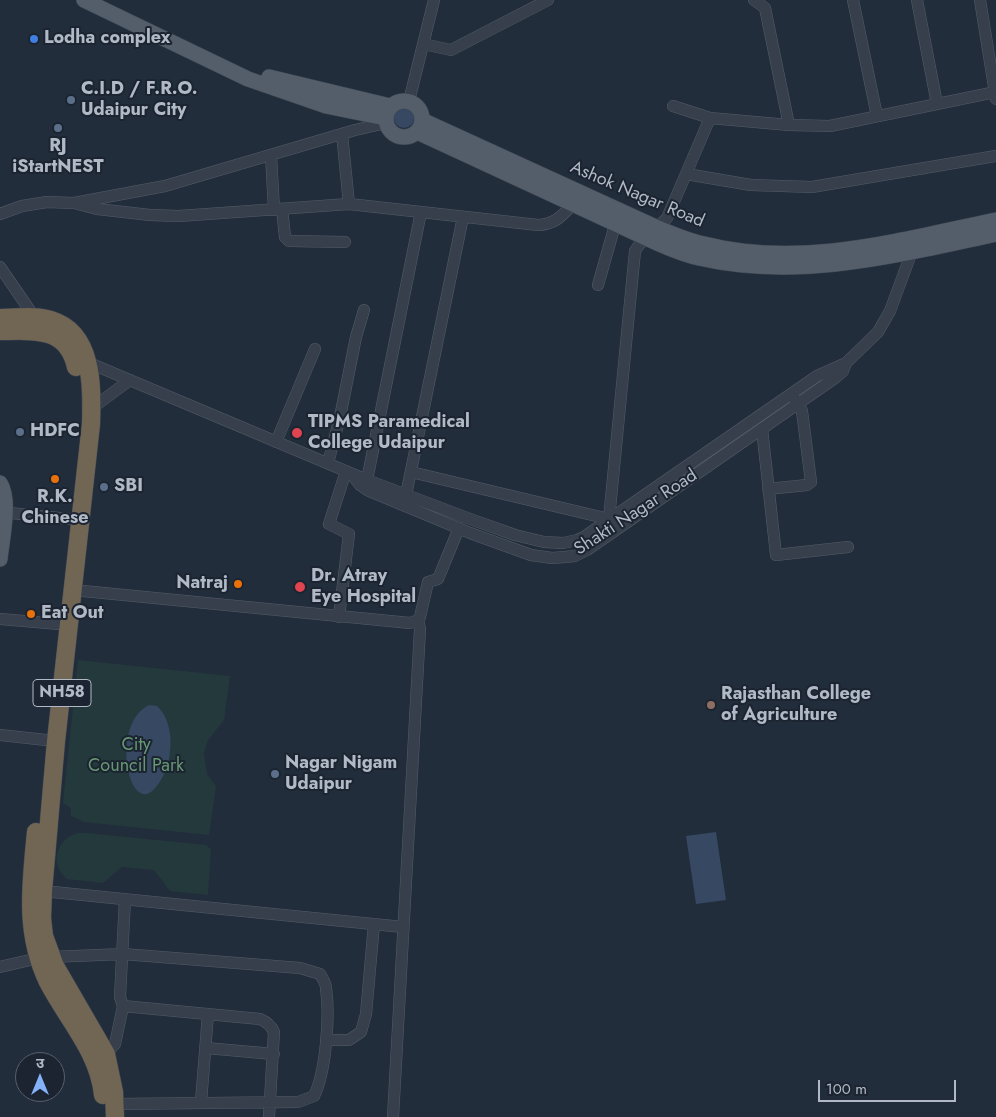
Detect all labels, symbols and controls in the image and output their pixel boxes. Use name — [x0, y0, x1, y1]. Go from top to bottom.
place label: Lodha complex — [44, 28, 170, 50]
marker: Lodha complex — [28, 33, 40, 45]
place label: C.I.D / F.R.O. Udaipur City — [81, 79, 198, 122]
marker: C.I.D / F.R.O. Udaipur City — [65, 94, 77, 106]
marker: RJ iStartNEST — [52, 122, 64, 134]
place label: RJ iStartNEST — [12, 136, 104, 178]
street label: Ashok Nagar Road — [567, 157, 707, 233]
place label: TIPMS Paramedical College Udaipur — [308, 412, 470, 454]
place label: HDFC — [30, 421, 80, 443]
marker: HDFC — [14, 426, 26, 438]
marker: TIPMS Paramedical College Udaipur — [290, 426, 304, 440]
street label: Shakti Nagar Road — [570, 465, 702, 561]
marker: R.K. Chinese — [49, 473, 61, 485]
place label: SBI — [114, 476, 143, 498]
marker: SBI — [98, 481, 110, 493]
place label: R.K. Chinese — [21, 487, 89, 530]
place label: Dr. Atray Eye Hospital — [311, 566, 416, 608]
place label: Natraj — [176, 573, 228, 595]
marker: Natraj — [232, 578, 244, 590]
marker: Dr. Atray Eye Hospital — [293, 580, 307, 594]
place label: Eat Out — [41, 603, 104, 625]
marker: Eat Out — [25, 608, 37, 620]
road number: NH58 — [33, 680, 91, 706]
place label: Rajasthan College of Agriculture — [721, 684, 871, 726]
marker: Rajasthan College of Agriculture — [705, 699, 717, 711]
park label: City Council Park — [88, 735, 184, 778]
place label: Nagar Nigam Udaipur — [285, 753, 397, 796]
marker: Nagar Nigam Udaipur — [269, 768, 281, 780]
north arrow — [15, 1052, 65, 1102]
text: उ — [36, 1053, 44, 1073]
scale bar — [821, 1070, 958, 1102]
text: 100 m — [826, 1078, 867, 1100]

